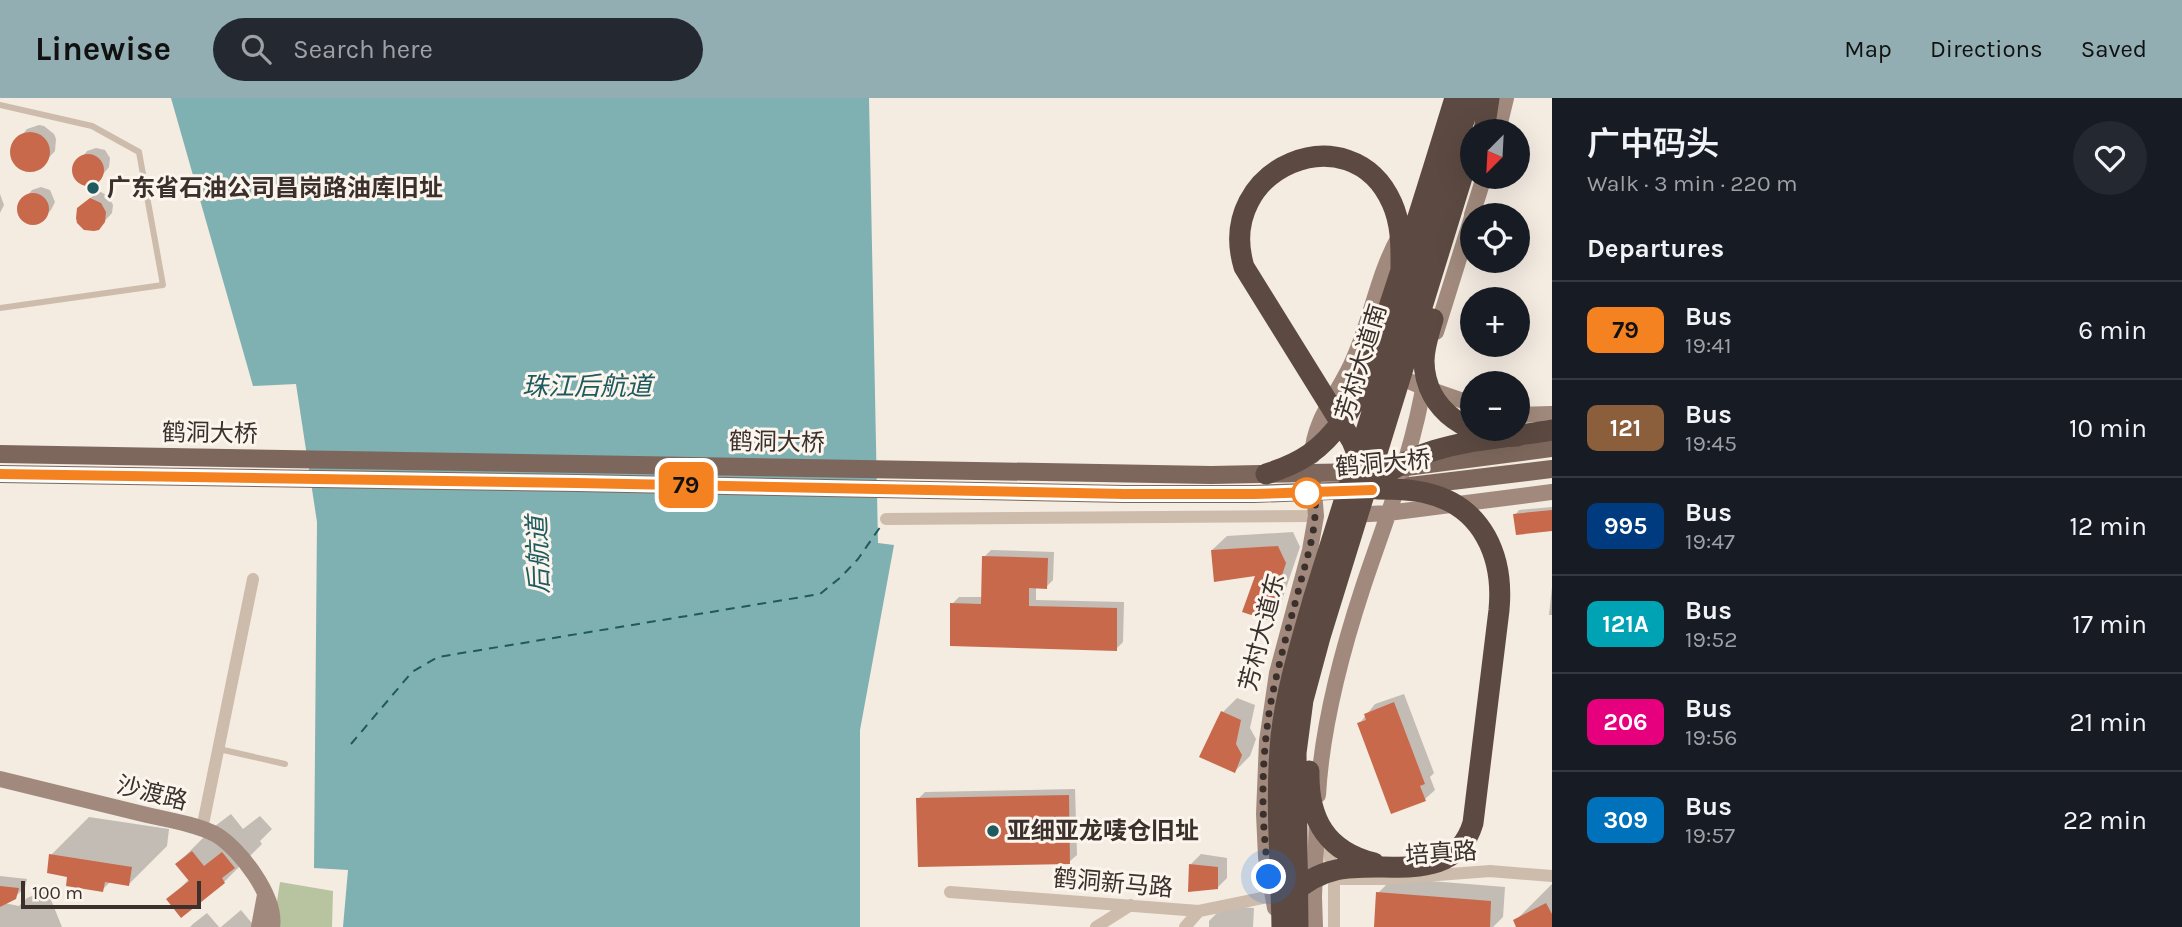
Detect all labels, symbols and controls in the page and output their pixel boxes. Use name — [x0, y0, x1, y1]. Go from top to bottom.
search box — [213, 18, 703, 81]
text: Linewise — [35, 30, 171, 68]
icon: search — [237, 30, 275, 68]
text: Search here — [293, 34, 433, 65]
text: Map — [1844, 35, 1892, 63]
text: Directions — [1930, 35, 2043, 63]
text: Saved — [2081, 35, 2147, 63]
north arrow — [1460, 119, 1530, 189]
map controls — [1460, 119, 1530, 441]
button: heart — [2073, 121, 2147, 195]
text: 广中码头 — [1587, 125, 1719, 163]
text: Walk · 3 min · 220 m — [1587, 170, 1798, 197]
place label: 广东省石油公司昌岗路油库旧址 — [107, 174, 443, 202]
marker: 广东省石油公司昌岗路油库旧址 — [85, 180, 101, 196]
button: locate — [1460, 203, 1530, 273]
text: Departures — [1587, 233, 1724, 264]
button: + — [1460, 287, 1530, 357]
street label: 芳村大道南 — [1330, 301, 1392, 423]
text: Bus — [1685, 301, 1732, 332]
text: 6 min — [2078, 315, 2147, 346]
text: 79 — [1612, 316, 1639, 344]
text: 19:41 — [1685, 332, 1732, 359]
water label: 珠江后航道 — [522, 371, 656, 402]
button: − — [1460, 371, 1530, 441]
text: Bus — [1685, 399, 1732, 430]
text: 10 min — [2069, 413, 2147, 444]
text: 121 — [1610, 414, 1641, 442]
street label: 鹤洞大桥 — [162, 418, 258, 448]
street label: 鹤洞大桥 — [729, 427, 825, 457]
text: 19:45 — [1685, 430, 1737, 457]
street label: 鹤洞大桥 — [1334, 445, 1432, 481]
line badge: 79 — [654, 462, 718, 508]
text: 79 — [673, 471, 699, 499]
unlabelled marker — [1292, 478, 1322, 508]
text: Bus — [1685, 497, 1732, 528]
water label: 后航道 — [522, 511, 555, 595]
text: 12 min — [2069, 511, 2147, 542]
text: 995 — [1604, 512, 1647, 540]
text: 19:47 — [1685, 528, 1735, 555]
street label: 芳村大道东 — [1234, 570, 1290, 694]
text: Bus — [1685, 595, 1732, 626]
text: 17 min — [2072, 609, 2147, 640]
text: 121A — [1602, 610, 1649, 638]
text: 19:52 — [1685, 626, 1738, 653]
text: Bus — [1685, 693, 1732, 724]
text: 21 min — [2069, 707, 2147, 738]
text: 206 — [1603, 708, 1648, 736]
text: 19:56 — [1685, 724, 1737, 751]
street label: 沙渡路 — [114, 771, 190, 815]
text: Bus — [1685, 791, 1732, 822]
text: 22 min — [2063, 805, 2147, 836]
text: 309 — [1603, 806, 1648, 834]
place label: 亚细亚龙唛仓旧址 — [1007, 817, 1199, 845]
text: 19:57 — [1685, 822, 1735, 849]
marker: 亚细亚龙唛仓旧址 — [985, 823, 1001, 839]
street label: 培真路 — [1404, 837, 1478, 869]
your location — [1251, 859, 1286, 894]
street label: 鹤洞新马路 — [1052, 864, 1174, 902]
scale bar — [21, 878, 201, 910]
text: 100 m — [32, 882, 83, 904]

